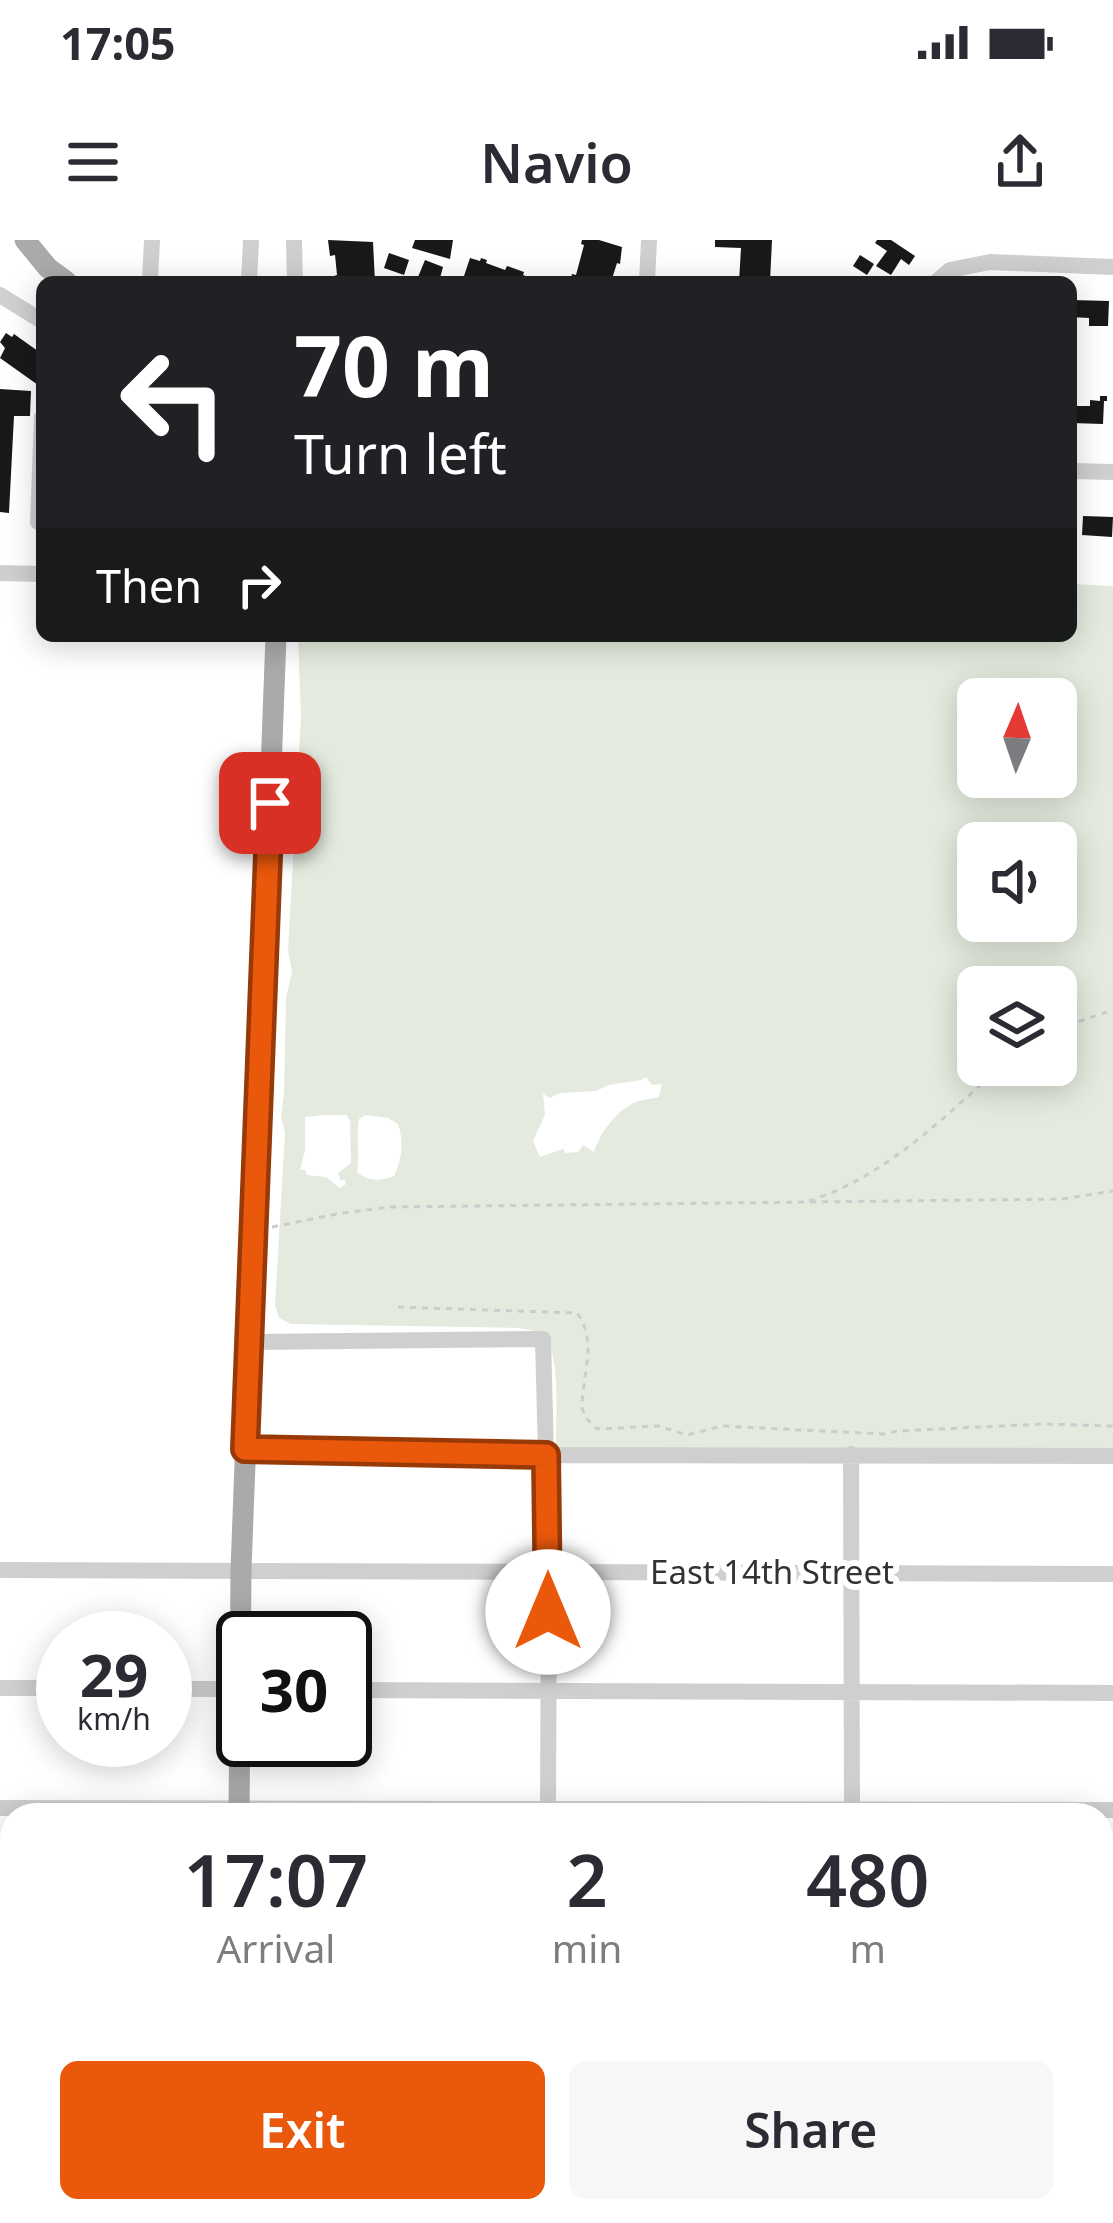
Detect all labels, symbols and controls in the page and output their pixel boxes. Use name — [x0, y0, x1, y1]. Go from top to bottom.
text: 17:05 — [60, 12, 176, 73]
text: Navio — [480, 125, 633, 199]
icon: menu — [60, 129, 126, 195]
icon: share — [987, 129, 1053, 195]
text: 70 m — [294, 307, 494, 422]
icon: left — [96, 324, 252, 480]
text: Turn left — [294, 416, 507, 490]
icon: right — [226, 552, 292, 618]
text: Then — [96, 555, 202, 616]
north arrow — [957, 678, 1077, 798]
map controls — [957, 678, 1077, 1086]
pin — [219, 752, 321, 854]
icon: arrive — [237, 770, 303, 836]
button: sound — [957, 822, 1077, 942]
button: layers — [957, 966, 1077, 1086]
position arrow — [485, 1549, 611, 1675]
street label: East 14th Street — [650, 1549, 894, 1594]
speed limit sign: 30 — [216, 1611, 372, 1767]
text: 29 — [80, 1633, 148, 1715]
text: km/h — [77, 1698, 151, 1739]
text: 17:07 — [184, 1830, 368, 1928]
text: 2 — [566, 1830, 608, 1928]
text: 480 — [806, 1830, 929, 1928]
text: Arrival — [216, 1921, 335, 1974]
text: min — [552, 1921, 622, 1974]
text: m — [849, 1921, 886, 1974]
button: Exit — [60, 2061, 545, 2199]
button: Share — [569, 2061, 1053, 2199]

